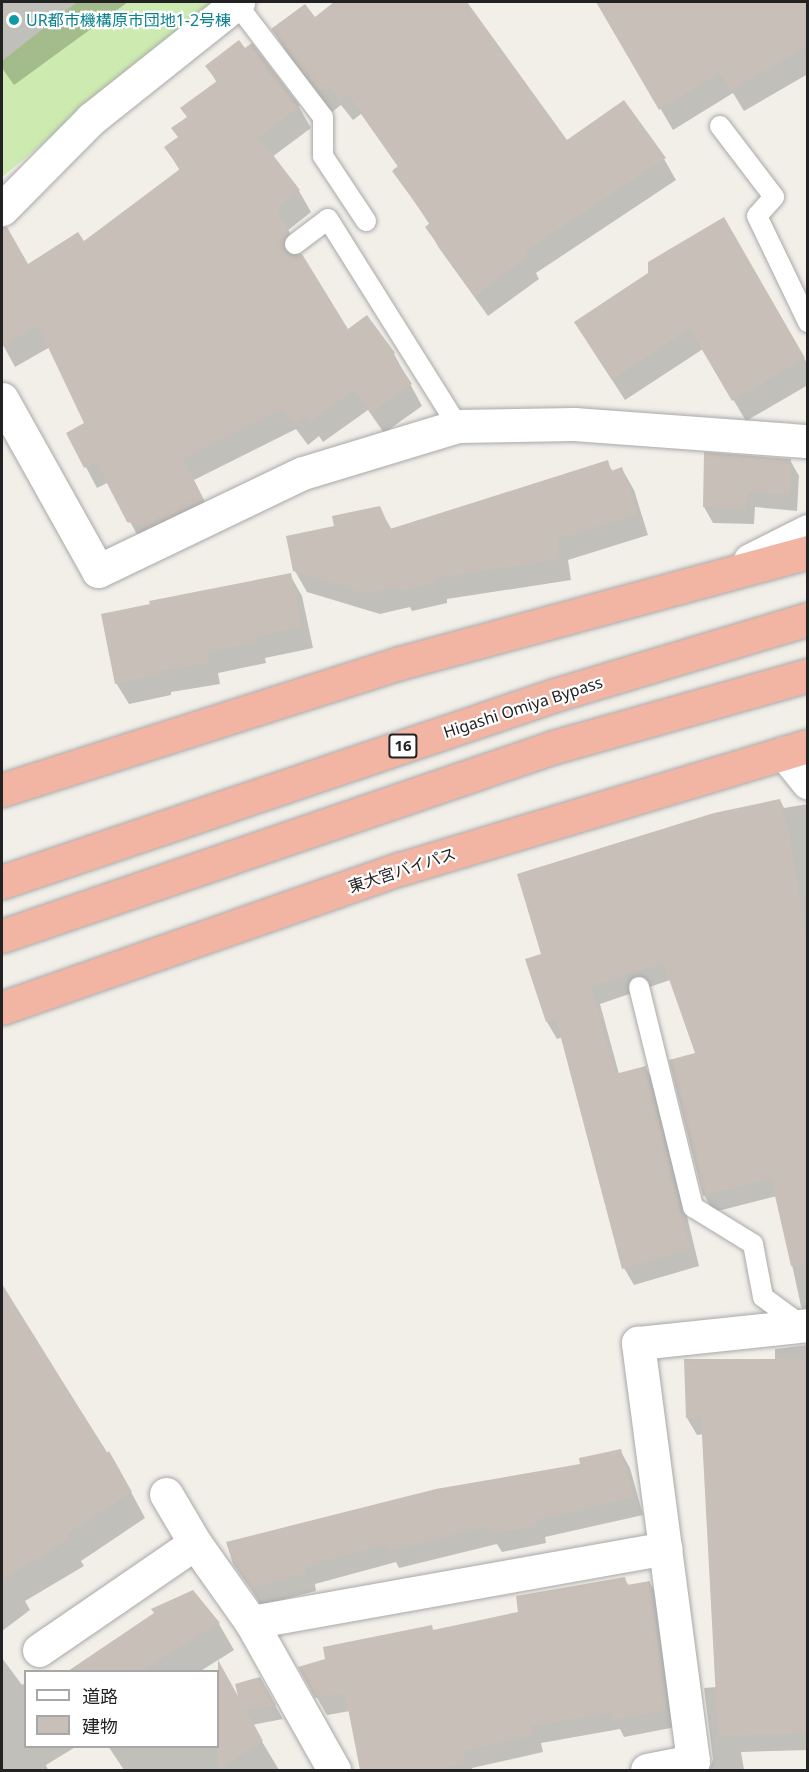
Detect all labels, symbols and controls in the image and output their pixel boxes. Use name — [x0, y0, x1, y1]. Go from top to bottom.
place label: UR都市機構原市団地1-2号棟 — [26, 10, 231, 30]
marker: UR都市機構原市団地1-2号棟 — [7, 13, 21, 27]
street label: Higashi Omiya Bypass — [441, 672, 605, 742]
road number: 16 — [388, 734, 418, 758]
street label: 東大宮バイパス — [346, 844, 458, 896]
legend — [24, 1670, 219, 1748]
text: 道路 — [82, 1684, 118, 1708]
text: 建物 — [82, 1714, 118, 1738]

